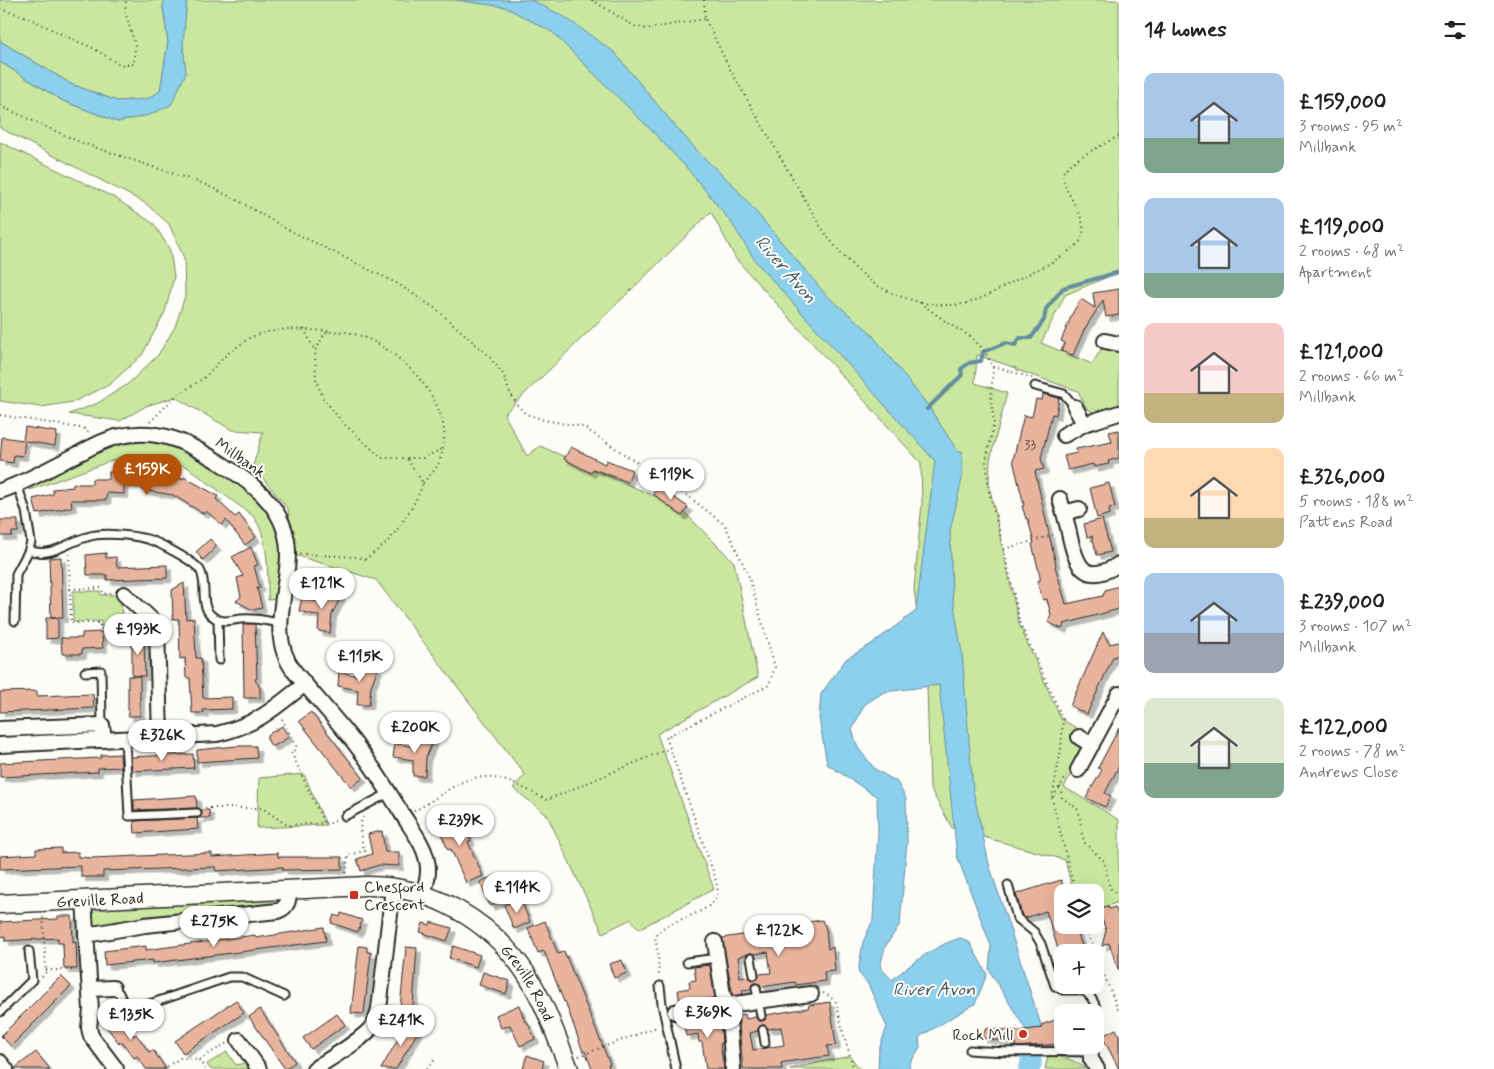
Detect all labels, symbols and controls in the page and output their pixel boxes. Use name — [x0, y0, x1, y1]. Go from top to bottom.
text: 14 homes — [1144, 16, 1227, 44]
icon: filters — [1441, 16, 1469, 44]
text: £159,000 — [1299, 88, 1386, 116]
icon: home — [1184, 93, 1244, 153]
text: 3 rooms · 95 m² — [1299, 116, 1403, 137]
text: Millbank — [1299, 137, 1356, 158]
text: £119,000 — [1299, 213, 1384, 241]
icon: home — [1184, 218, 1244, 278]
water label: River Avon — [749, 231, 821, 309]
text: 2 rooms · 68 m² — [1299, 241, 1404, 262]
text: Apartment — [1299, 262, 1372, 283]
text: £121,000 — [1299, 338, 1383, 366]
icon: home — [1184, 343, 1244, 403]
text: 2 rooms · 66 m² — [1299, 366, 1404, 387]
text: Millbank — [1299, 387, 1356, 408]
street label: Millbank — [211, 433, 270, 483]
house number: 33 — [1024, 436, 1036, 454]
pin: £159K — [112, 454, 182, 496]
pin: £119K — [636, 458, 706, 501]
text: £159K — [124, 459, 170, 480]
text: £326,000 — [1299, 463, 1385, 491]
text: £119K — [649, 464, 693, 485]
icon: home — [1184, 468, 1244, 528]
text: 5 rooms · 188 m² — [1299, 491, 1413, 512]
text: Pattens Road — [1299, 512, 1392, 533]
pin: £121K — [287, 568, 357, 610]
text: £121K — [300, 573, 344, 594]
text: £239,000 — [1299, 588, 1385, 616]
icon: home — [1184, 593, 1244, 653]
pin: £193K — [103, 614, 173, 656]
text: 3 rooms · 107 m² — [1299, 616, 1412, 637]
text: £193K — [115, 619, 161, 640]
text: Millbank — [1299, 637, 1356, 658]
pin: £115K — [325, 640, 395, 683]
text: £115K — [337, 646, 383, 667]
pin: £200K — [380, 712, 450, 754]
text: £122,000 — [1299, 713, 1388, 741]
text: £200K — [390, 717, 440, 738]
icon: home — [1184, 718, 1244, 778]
pin: £326K — [127, 720, 197, 762]
text: £326K — [139, 725, 185, 746]
text: 2 rooms · 78 m² — [1299, 741, 1406, 762]
text: Andrews Close — [1299, 762, 1398, 783]
pin: £239K — [425, 804, 495, 847]
text: £239K — [437, 810, 483, 831]
pin: £114K — [482, 872, 552, 914]
place label: Chesford Crescent — [364, 877, 426, 916]
text: £114K — [494, 877, 540, 898]
map controls — [1054, 884, 1104, 1054]
button: layers — [1054, 884, 1104, 934]
street label: Greville Road — [56, 888, 144, 913]
marker: Chesford Crescent — [348, 889, 360, 901]
pin: £275K — [179, 906, 249, 948]
text: £275K — [190, 911, 238, 932]
pin: £122K — [744, 914, 814, 957]
text: £122K — [755, 920, 803, 941]
street label: Greville Road — [495, 940, 558, 1025]
button: + — [1054, 944, 1104, 994]
water label: River Avon — [893, 978, 975, 1002]
pin: £369K — [673, 996, 743, 1039]
pin: £135K — [96, 998, 166, 1041]
text: £369K — [684, 1002, 732, 1023]
text: £135K — [108, 1004, 154, 1025]
pin: £241K — [366, 1004, 436, 1047]
button: − — [1054, 1004, 1104, 1054]
text: £241K — [378, 1010, 424, 1031]
place label: Rock Mill — [952, 1025, 1013, 1046]
marker: Rock Mill — [1017, 1028, 1029, 1040]

